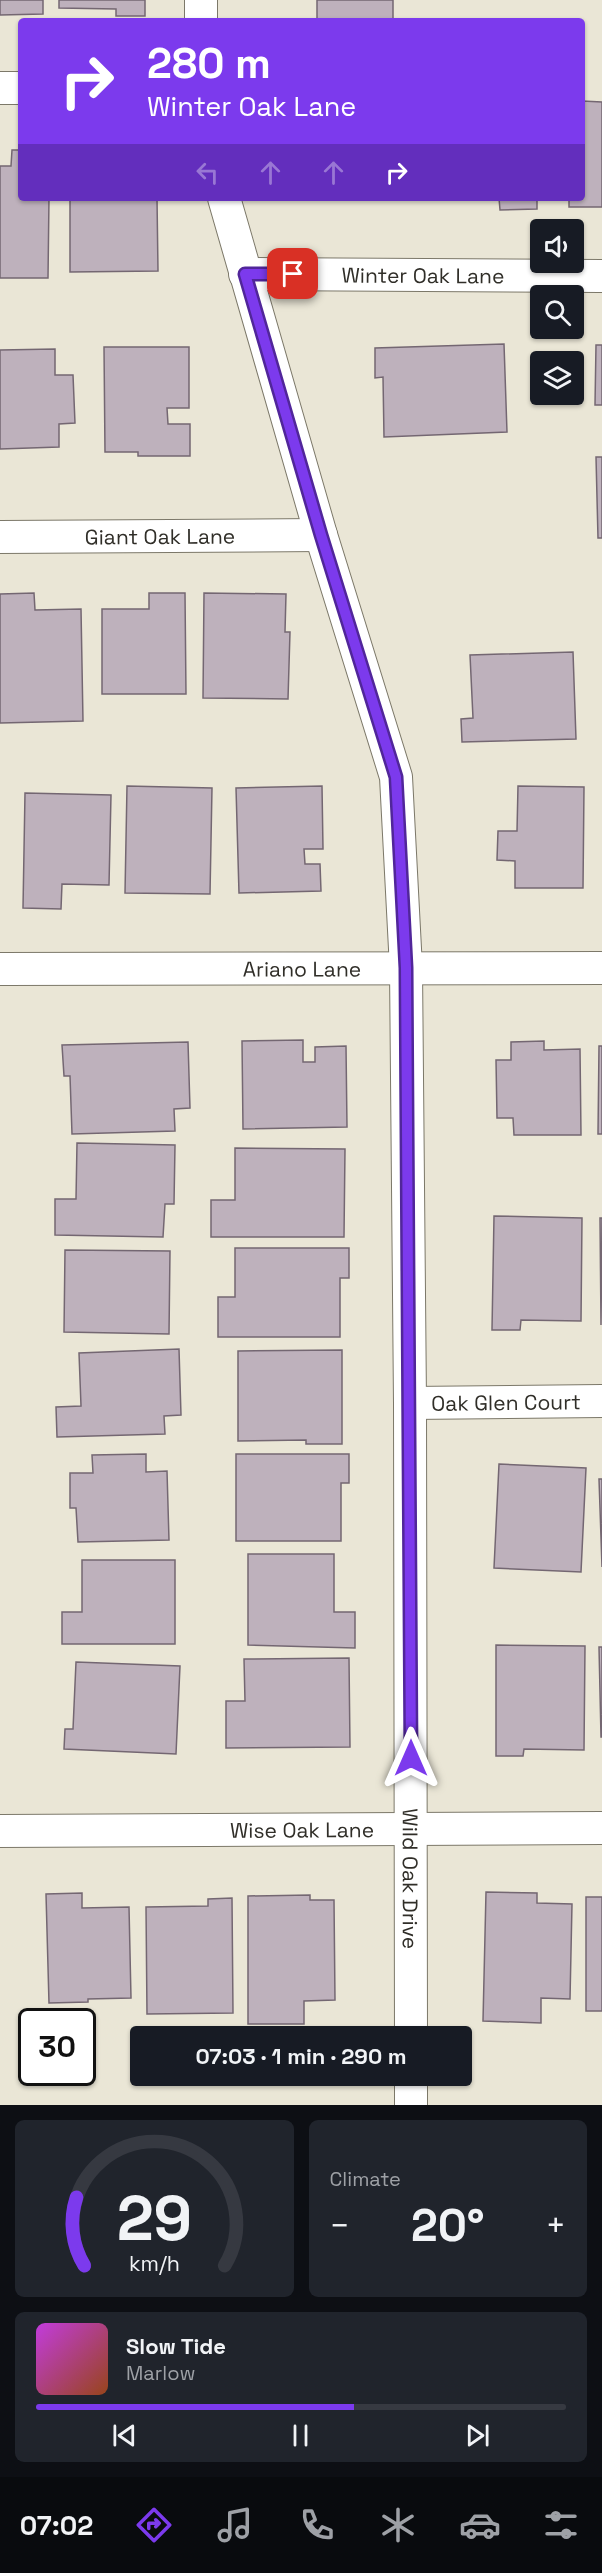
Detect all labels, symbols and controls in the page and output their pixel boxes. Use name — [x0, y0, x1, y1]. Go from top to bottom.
text: 280 m — [147, 37, 271, 90]
icon: right — [48, 42, 126, 120]
text: Winter Oak Lane — [147, 89, 356, 124]
icon: left — [191, 156, 224, 189]
icon: ahead — [254, 156, 287, 189]
icon: ahead — [317, 156, 350, 189]
icon: right — [380, 156, 413, 189]
map controls — [530, 219, 584, 405]
button: sound — [530, 219, 584, 273]
pin — [267, 248, 318, 299]
icon: arrive — [276, 257, 309, 290]
street label: Winter Oak Lane — [341, 261, 505, 289]
button: search — [530, 285, 584, 339]
button: layers — [530, 351, 584, 405]
street label: Giant Oak Lane — [85, 522, 235, 550]
street label: Ariano Lane — [243, 955, 361, 982]
street label: Oak Glen Court — [431, 1388, 581, 1416]
position arrow — [379, 1726, 443, 1790]
street label: Wild Oak Drive — [397, 1808, 424, 1949]
street label: Wise Oak Lane — [230, 1816, 374, 1843]
speed limit sign: 30 — [18, 2008, 96, 2086]
text: 07:03 · 1 min · 290 m — [195, 2042, 407, 2070]
text: Climate — [330, 2166, 401, 2192]
text: 29 — [117, 2179, 192, 2258]
text: 20° — [411, 2197, 485, 2254]
text: − — [330, 2205, 350, 2247]
text: + — [546, 2205, 566, 2247]
text: km/h — [129, 2250, 180, 2277]
text: Slow Tide — [126, 2332, 226, 2360]
text: Marlow — [126, 2360, 195, 2386]
icon: previous — [108, 2419, 141, 2452]
icon: pause — [284, 2419, 317, 2452]
icon: next — [461, 2419, 494, 2452]
icon: directions — [133, 2504, 175, 2546]
icon: music — [214, 2504, 256, 2546]
icon: phone — [296, 2504, 338, 2546]
icon: climate — [377, 2504, 419, 2546]
icon: car — [459, 2504, 501, 2546]
icon: filters — [540, 2504, 582, 2546]
text: 07:02 — [20, 2508, 93, 2543]

